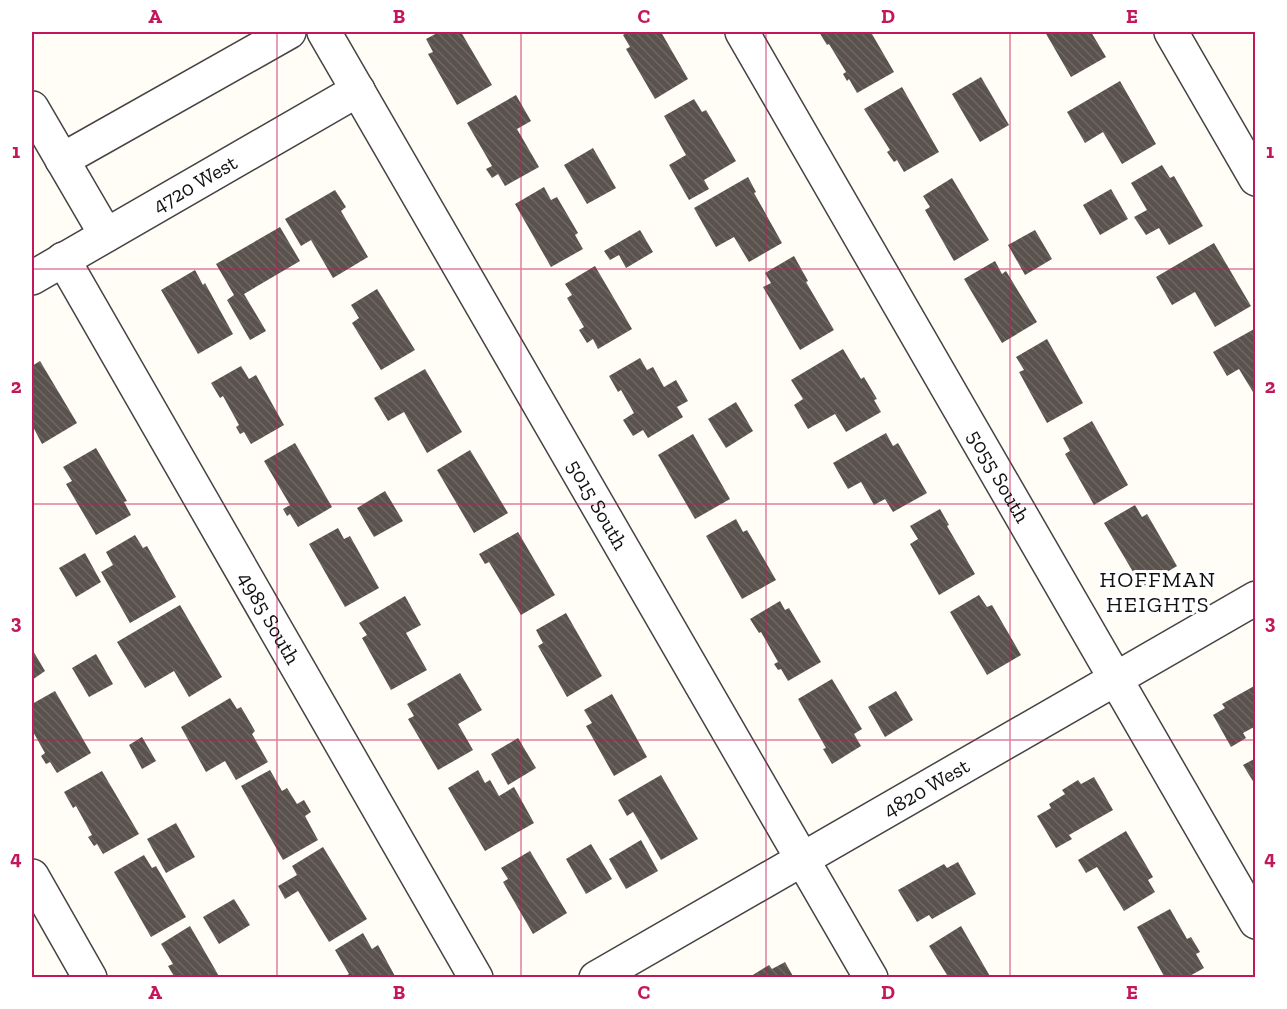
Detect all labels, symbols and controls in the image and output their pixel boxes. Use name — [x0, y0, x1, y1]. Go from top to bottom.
text: A — [148, 4, 162, 28]
text: B — [393, 4, 405, 28]
text: C — [638, 4, 651, 28]
text: D — [881, 4, 895, 28]
text: E — [1126, 4, 1138, 28]
text: 1 — [12, 139, 20, 163]
text: 1 — [1266, 139, 1274, 163]
street label: 4720 West — [148, 149, 242, 218]
text: 2 — [11, 374, 22, 398]
text: 2 — [1265, 374, 1276, 398]
street label: 5055 South — [963, 425, 1036, 527]
street label: 5015 South — [562, 455, 634, 554]
district label: HOFFMAN HEIGHTS — [1099, 566, 1217, 618]
street label: 4985 South — [233, 567, 306, 669]
text: 3 — [11, 610, 22, 634]
text: 3 — [1265, 610, 1276, 634]
street label: 4820 West — [878, 753, 974, 822]
text: 4 — [10, 846, 22, 870]
text: 4 — [1264, 846, 1276, 870]
text: A — [148, 980, 162, 1004]
text: B — [393, 980, 405, 1004]
text: C — [638, 980, 651, 1004]
text: D — [881, 980, 895, 1004]
text: E — [1126, 980, 1138, 1004]

